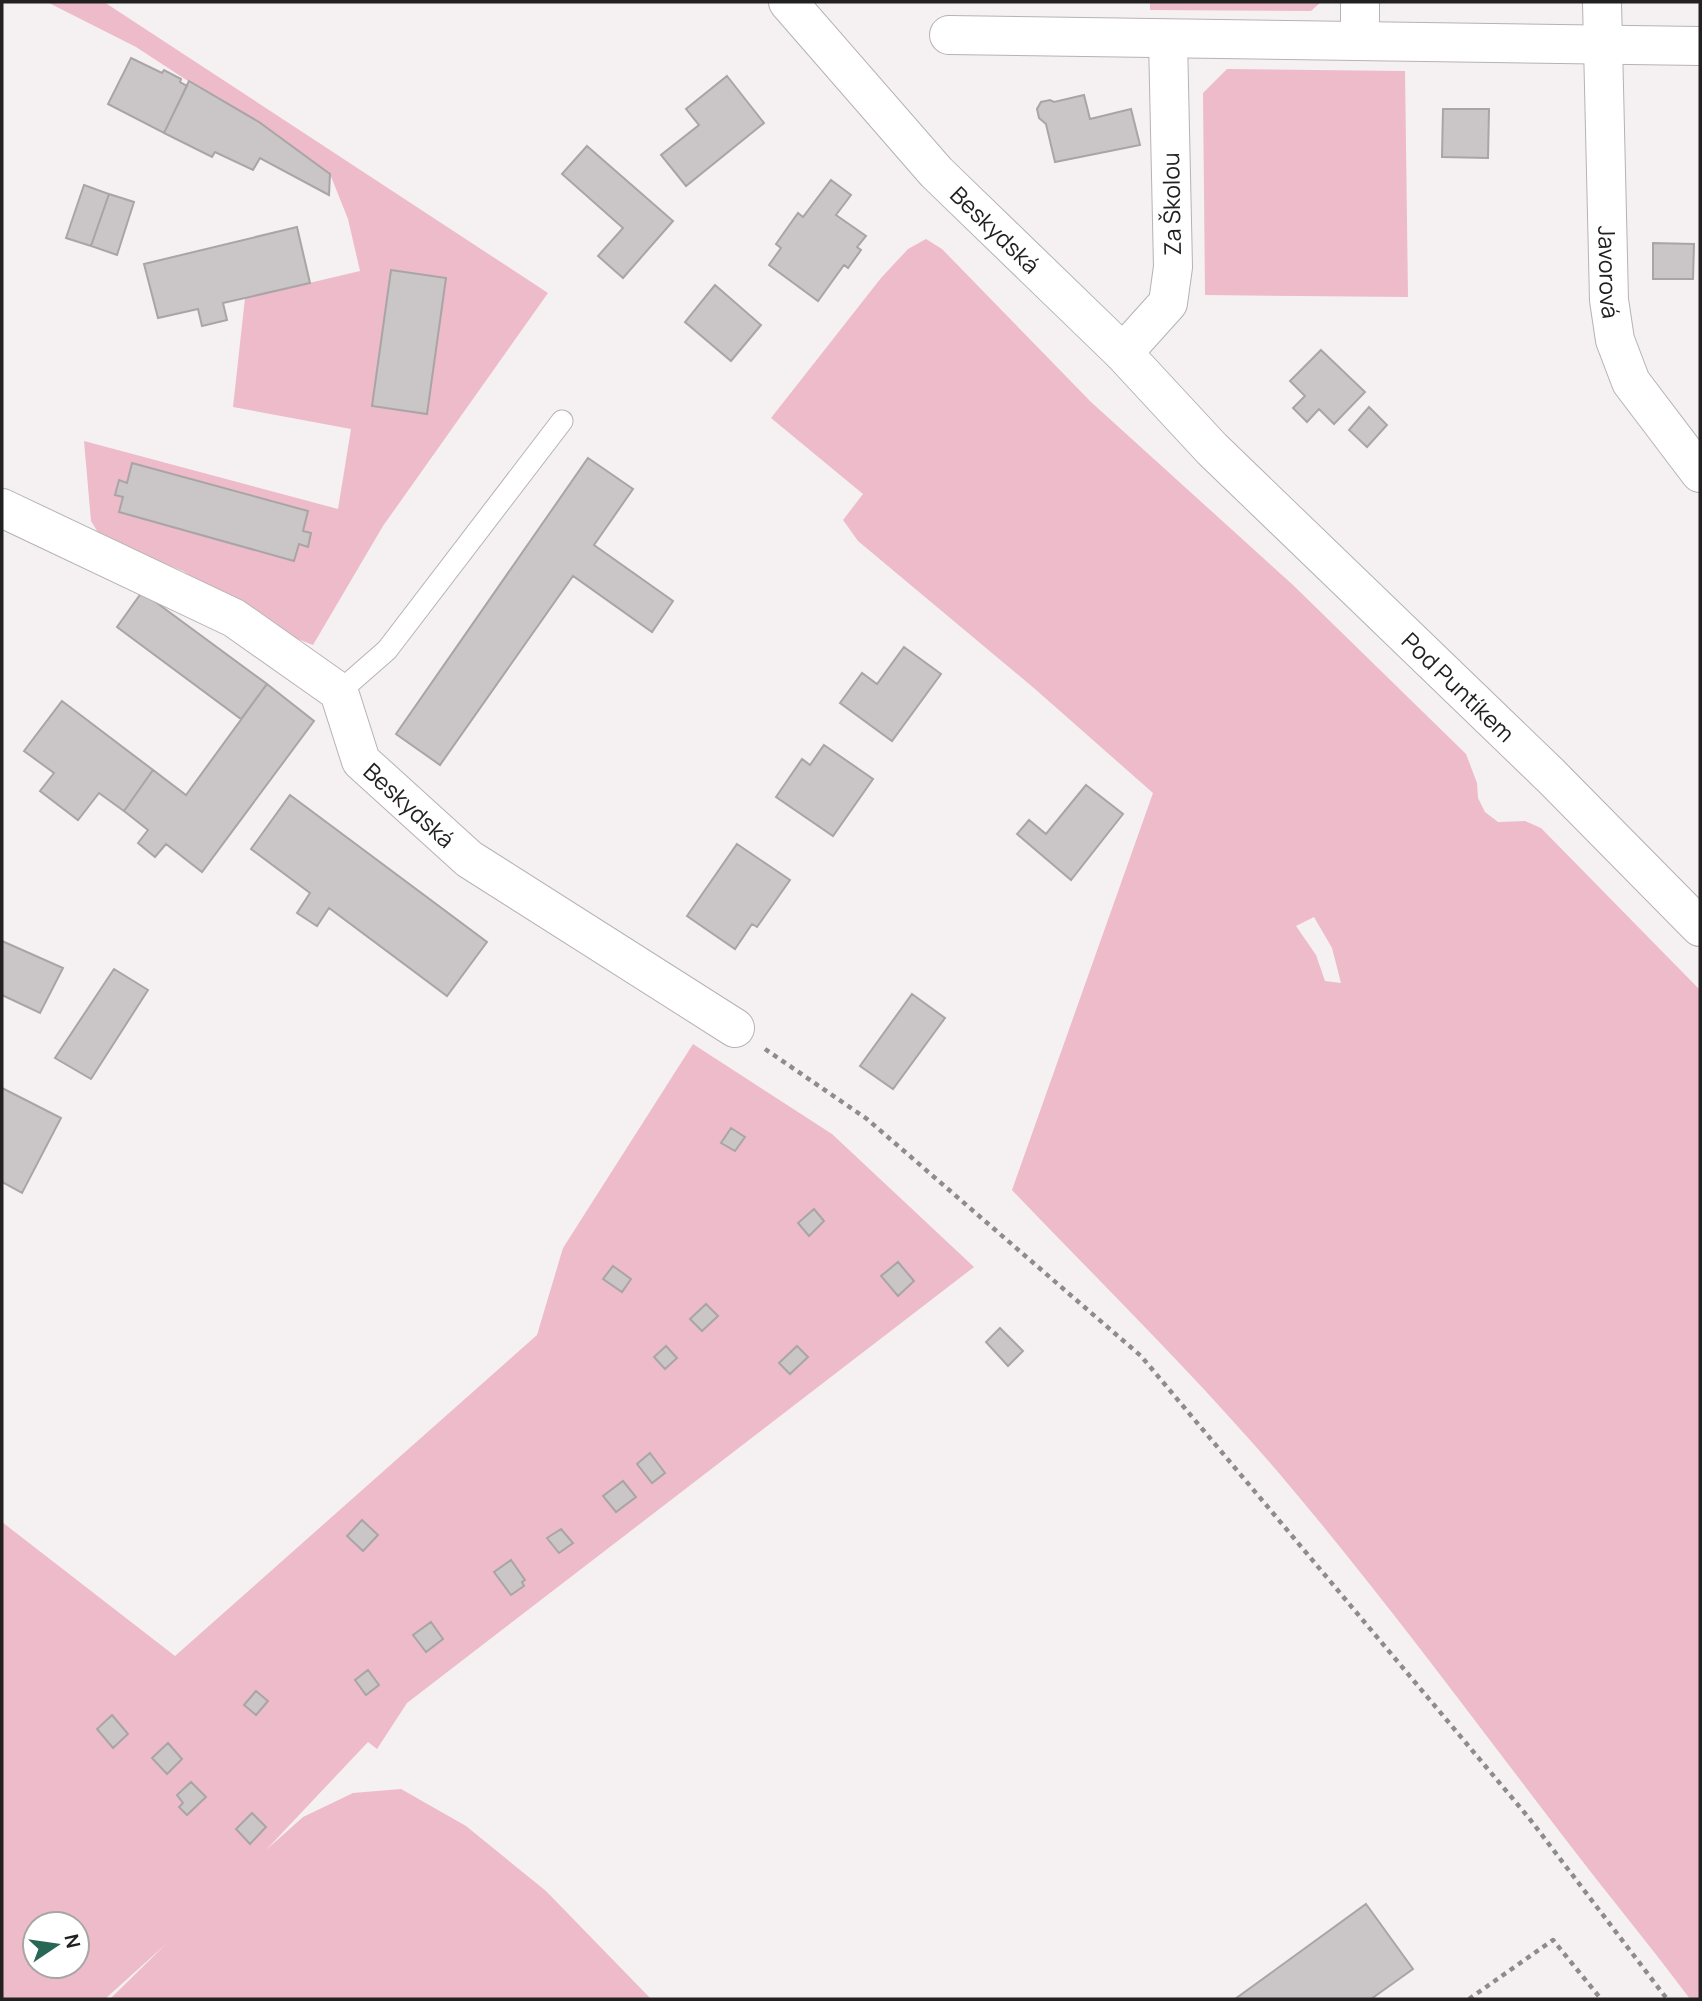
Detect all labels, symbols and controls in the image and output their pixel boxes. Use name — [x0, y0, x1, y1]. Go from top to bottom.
street label: Za Školou — [1154, 152, 1188, 256]
street label: Beskydská — [944, 179, 1047, 280]
street label: Javorová — [1591, 225, 1628, 321]
street label: Pod Puntíkem — [1395, 625, 1522, 749]
street label: Beskydská — [357, 755, 462, 855]
north arrow — [21, 1910, 91, 1980]
text: N — [58, 1932, 87, 1951]

